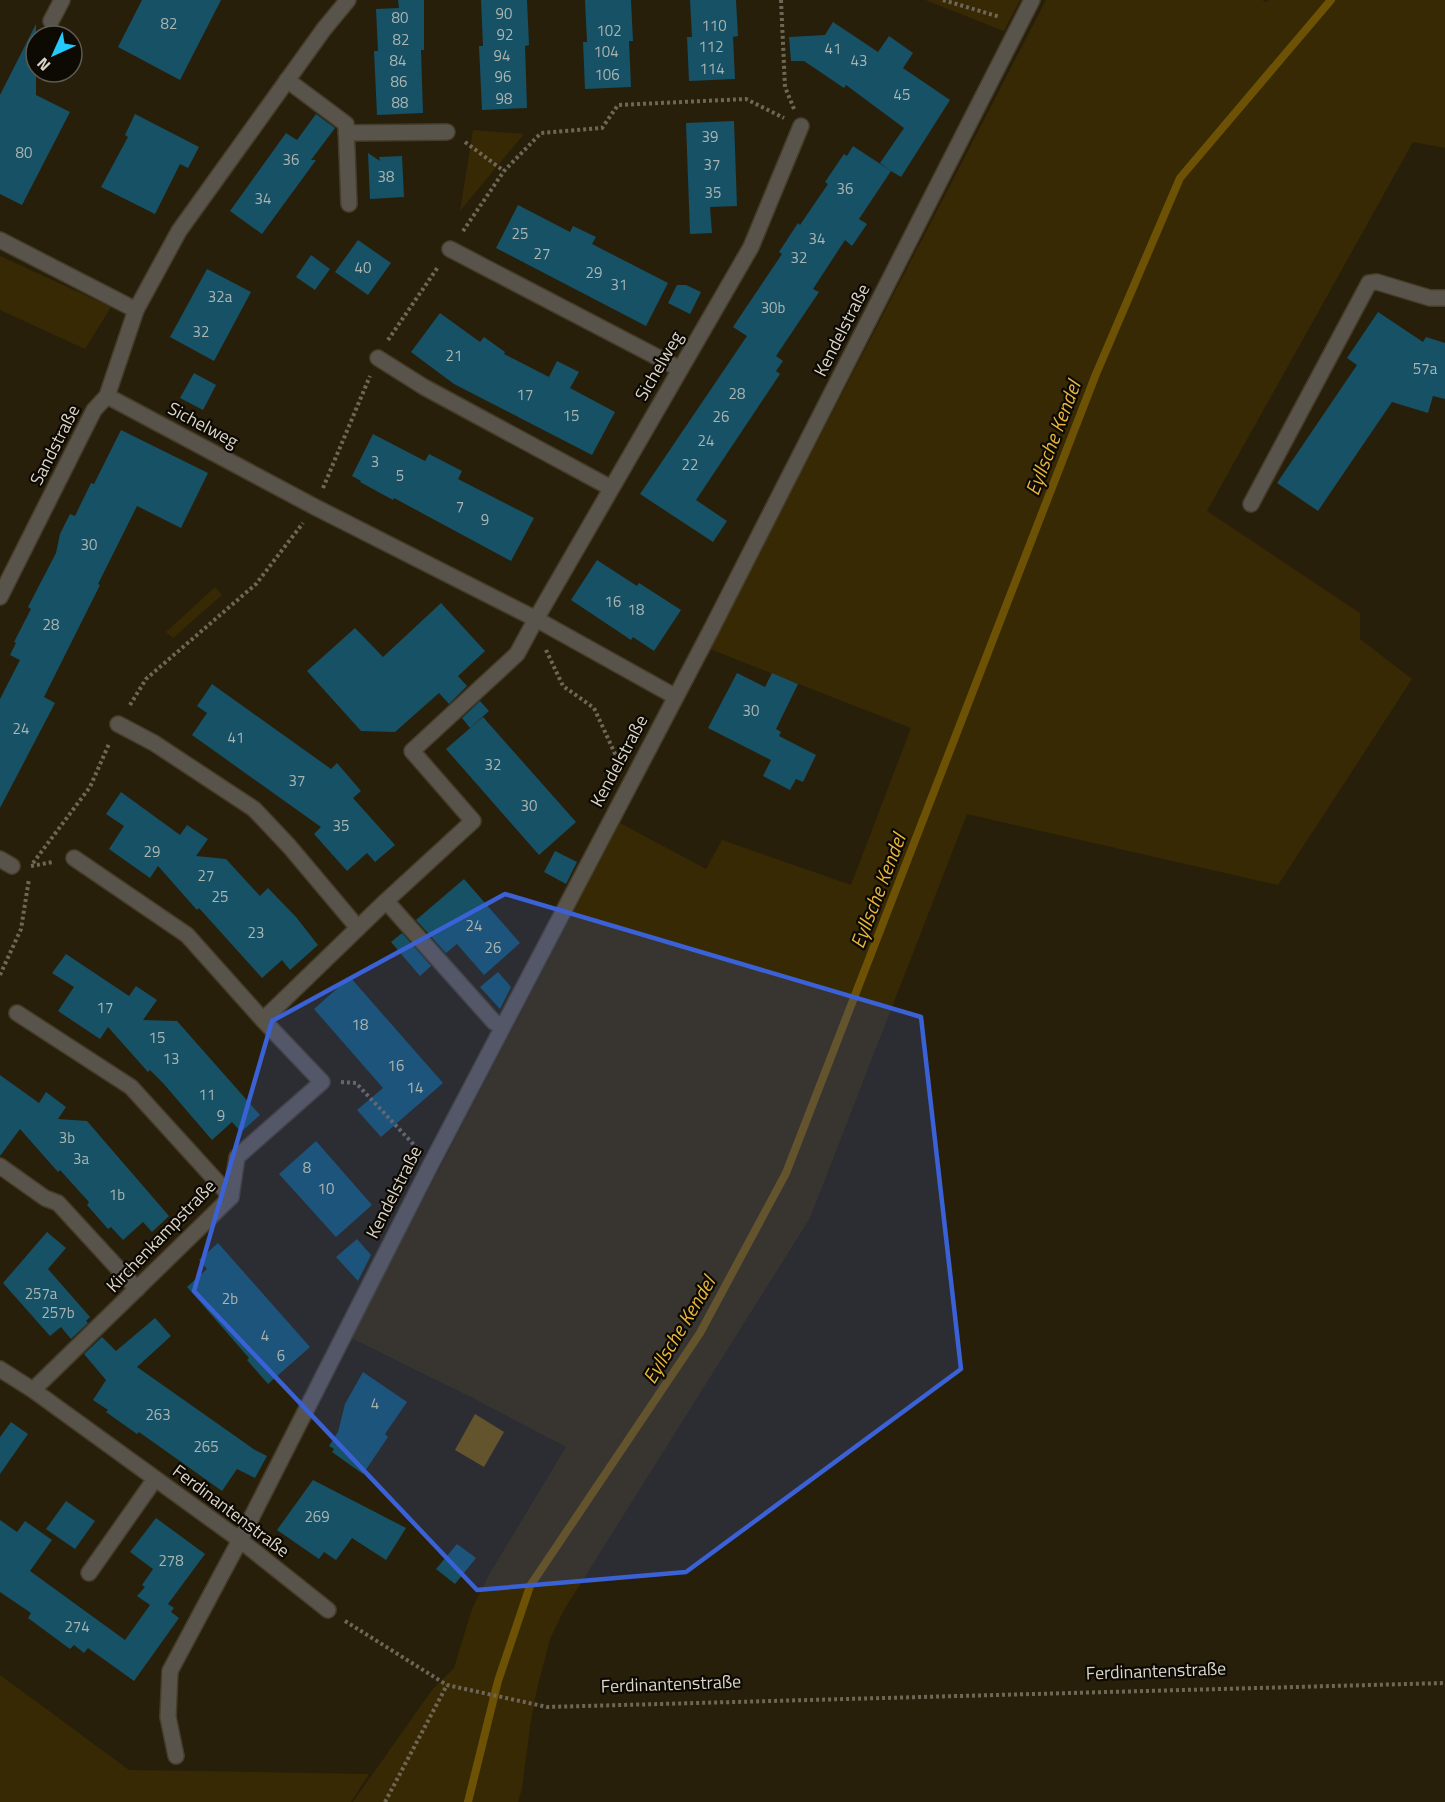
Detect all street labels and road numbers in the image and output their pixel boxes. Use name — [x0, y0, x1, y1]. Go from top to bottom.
street label: Kendelstraße — [807, 279, 876, 381]
street label: Sichelweg — [628, 326, 689, 406]
street label: Sichelweg — [163, 395, 243, 454]
street label: Sandstraße — [23, 400, 86, 490]
street label: Kendelstraße — [583, 710, 654, 812]
street label: Kendelstraße — [359, 1141, 428, 1243]
street label: Kirchenkampstraße — [100, 1173, 222, 1298]
street label: Ferdinantenstraße — [167, 1458, 295, 1564]
street label: Ferdinantenstraße — [1085, 1655, 1227, 1686]
street label: Ferdinantenstraße — [600, 1668, 742, 1699]

